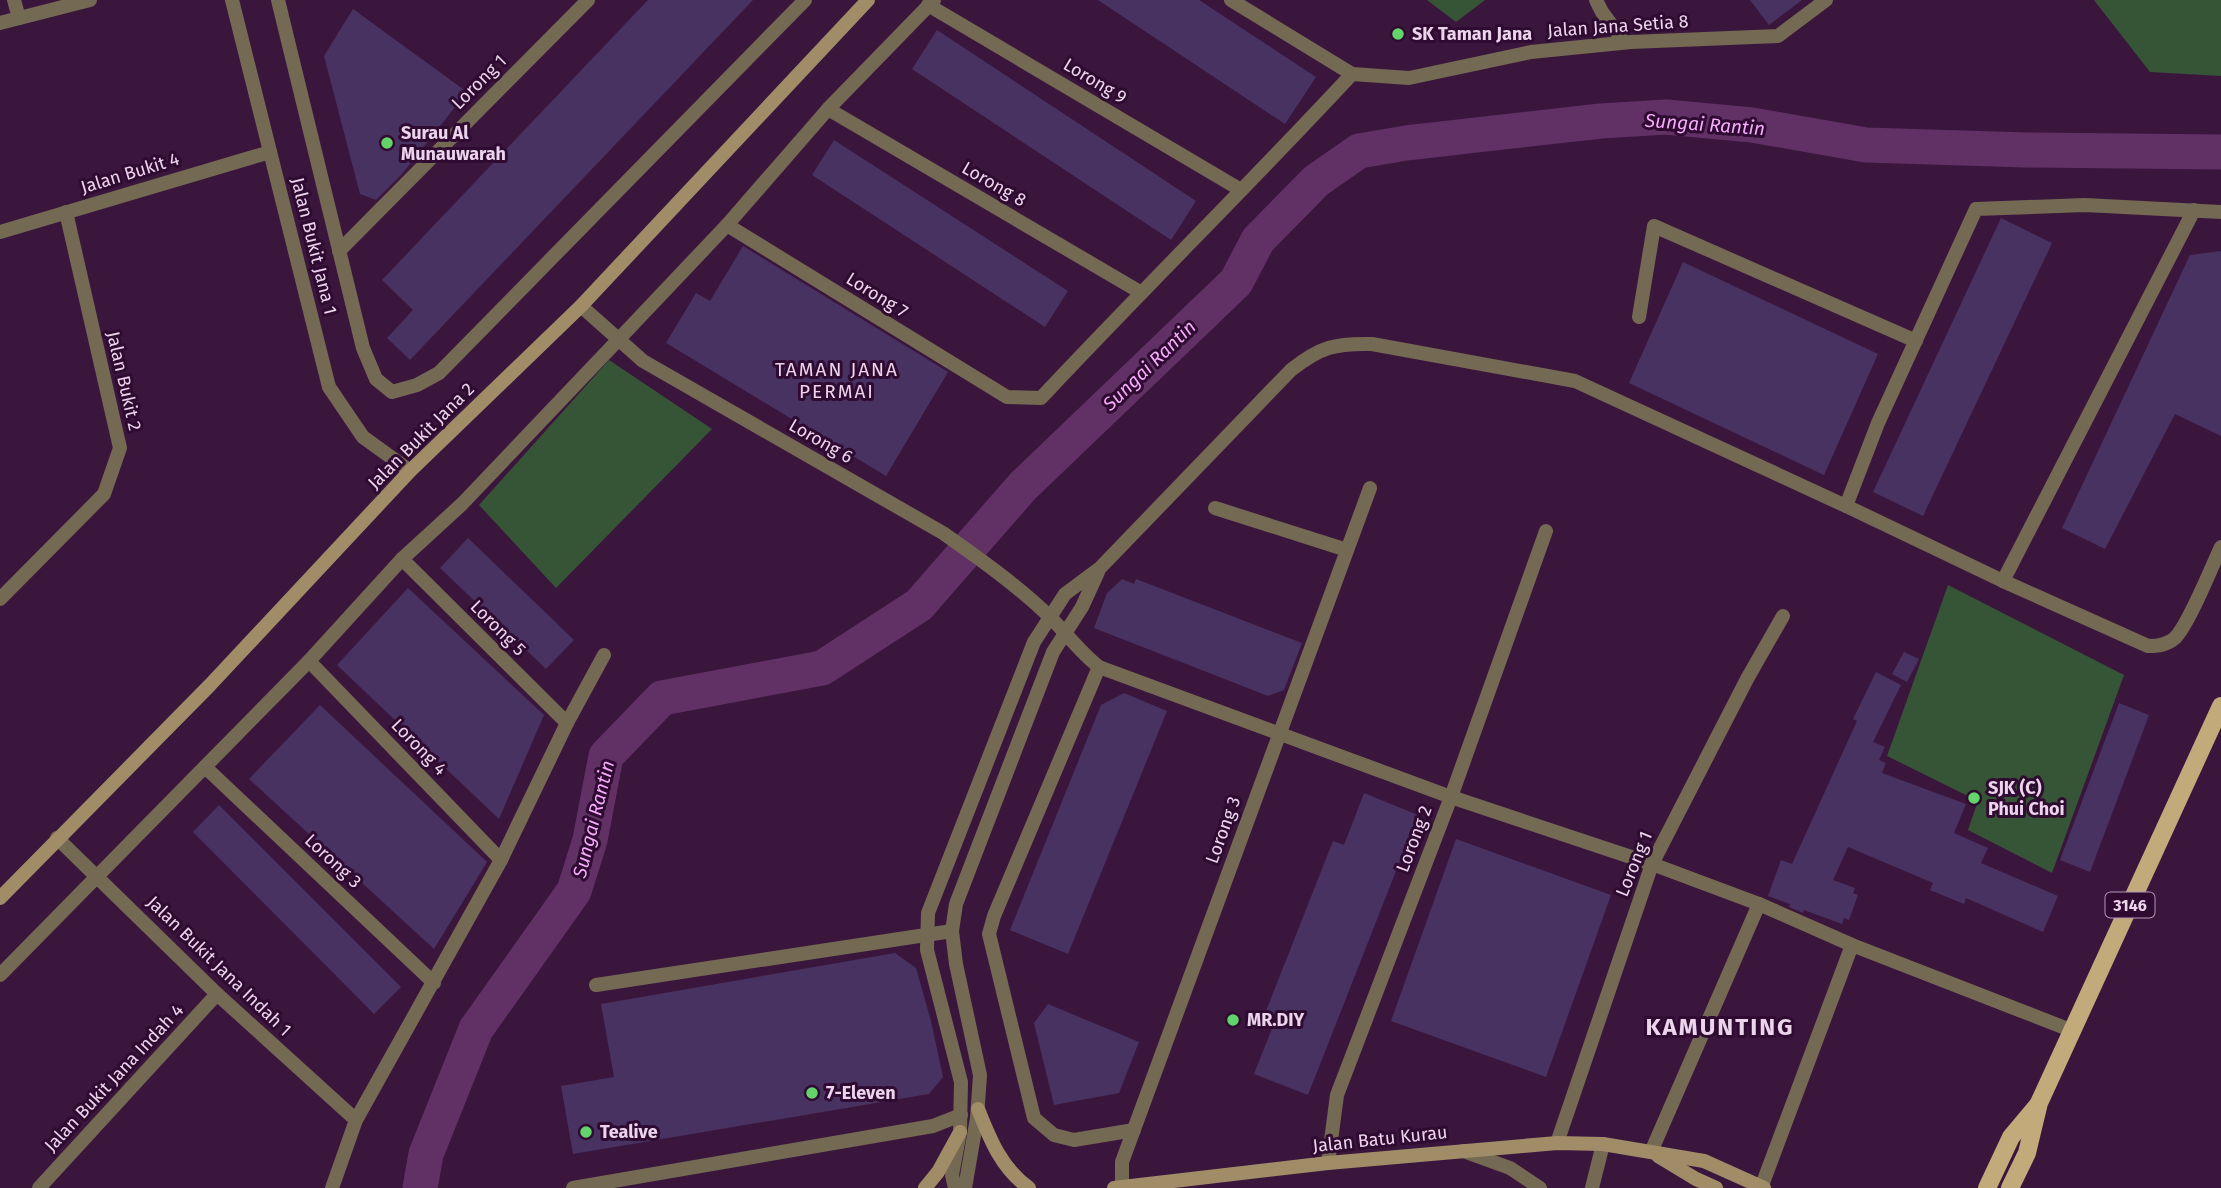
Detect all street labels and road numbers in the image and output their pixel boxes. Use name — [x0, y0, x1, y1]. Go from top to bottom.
street label: Jalan Jana Setia 8 — [1547, 10, 1689, 42]
street label: Lorong 1 — [447, 50, 511, 114]
street label: Lorong 9 — [1059, 54, 1131, 108]
street label: Jalan Bukit 4 — [78, 147, 182, 198]
street label: Lorong 8 — [958, 157, 1030, 211]
street label: Jalan Bukit Jana 1 — [286, 175, 342, 317]
street label: Lorong 7 — [842, 267, 912, 323]
street label: Jalan Bukit 2 — [102, 329, 146, 433]
street label: Jalan Bukit Jana 2 — [363, 378, 479, 494]
street label: Lorong 6 — [785, 414, 857, 468]
street label: Lorong 5 — [466, 596, 530, 660]
street label: Lorong 4 — [387, 714, 452, 780]
street label: Lorong 3 — [1201, 794, 1245, 866]
street label: Lorong 2 — [1391, 803, 1437, 875]
street label: Lorong 1 — [1611, 828, 1657, 900]
street label: Lorong 3 — [300, 829, 366, 893]
street label: Jalan Bukit Jana Indah 1 — [142, 891, 296, 1041]
road number: 3146 — [2106, 892, 2154, 917]
street label: Jalan Bukit Jana Indah 4 — [40, 999, 189, 1156]
street label: Jalan Batu Kurau — [1312, 1121, 1448, 1157]

